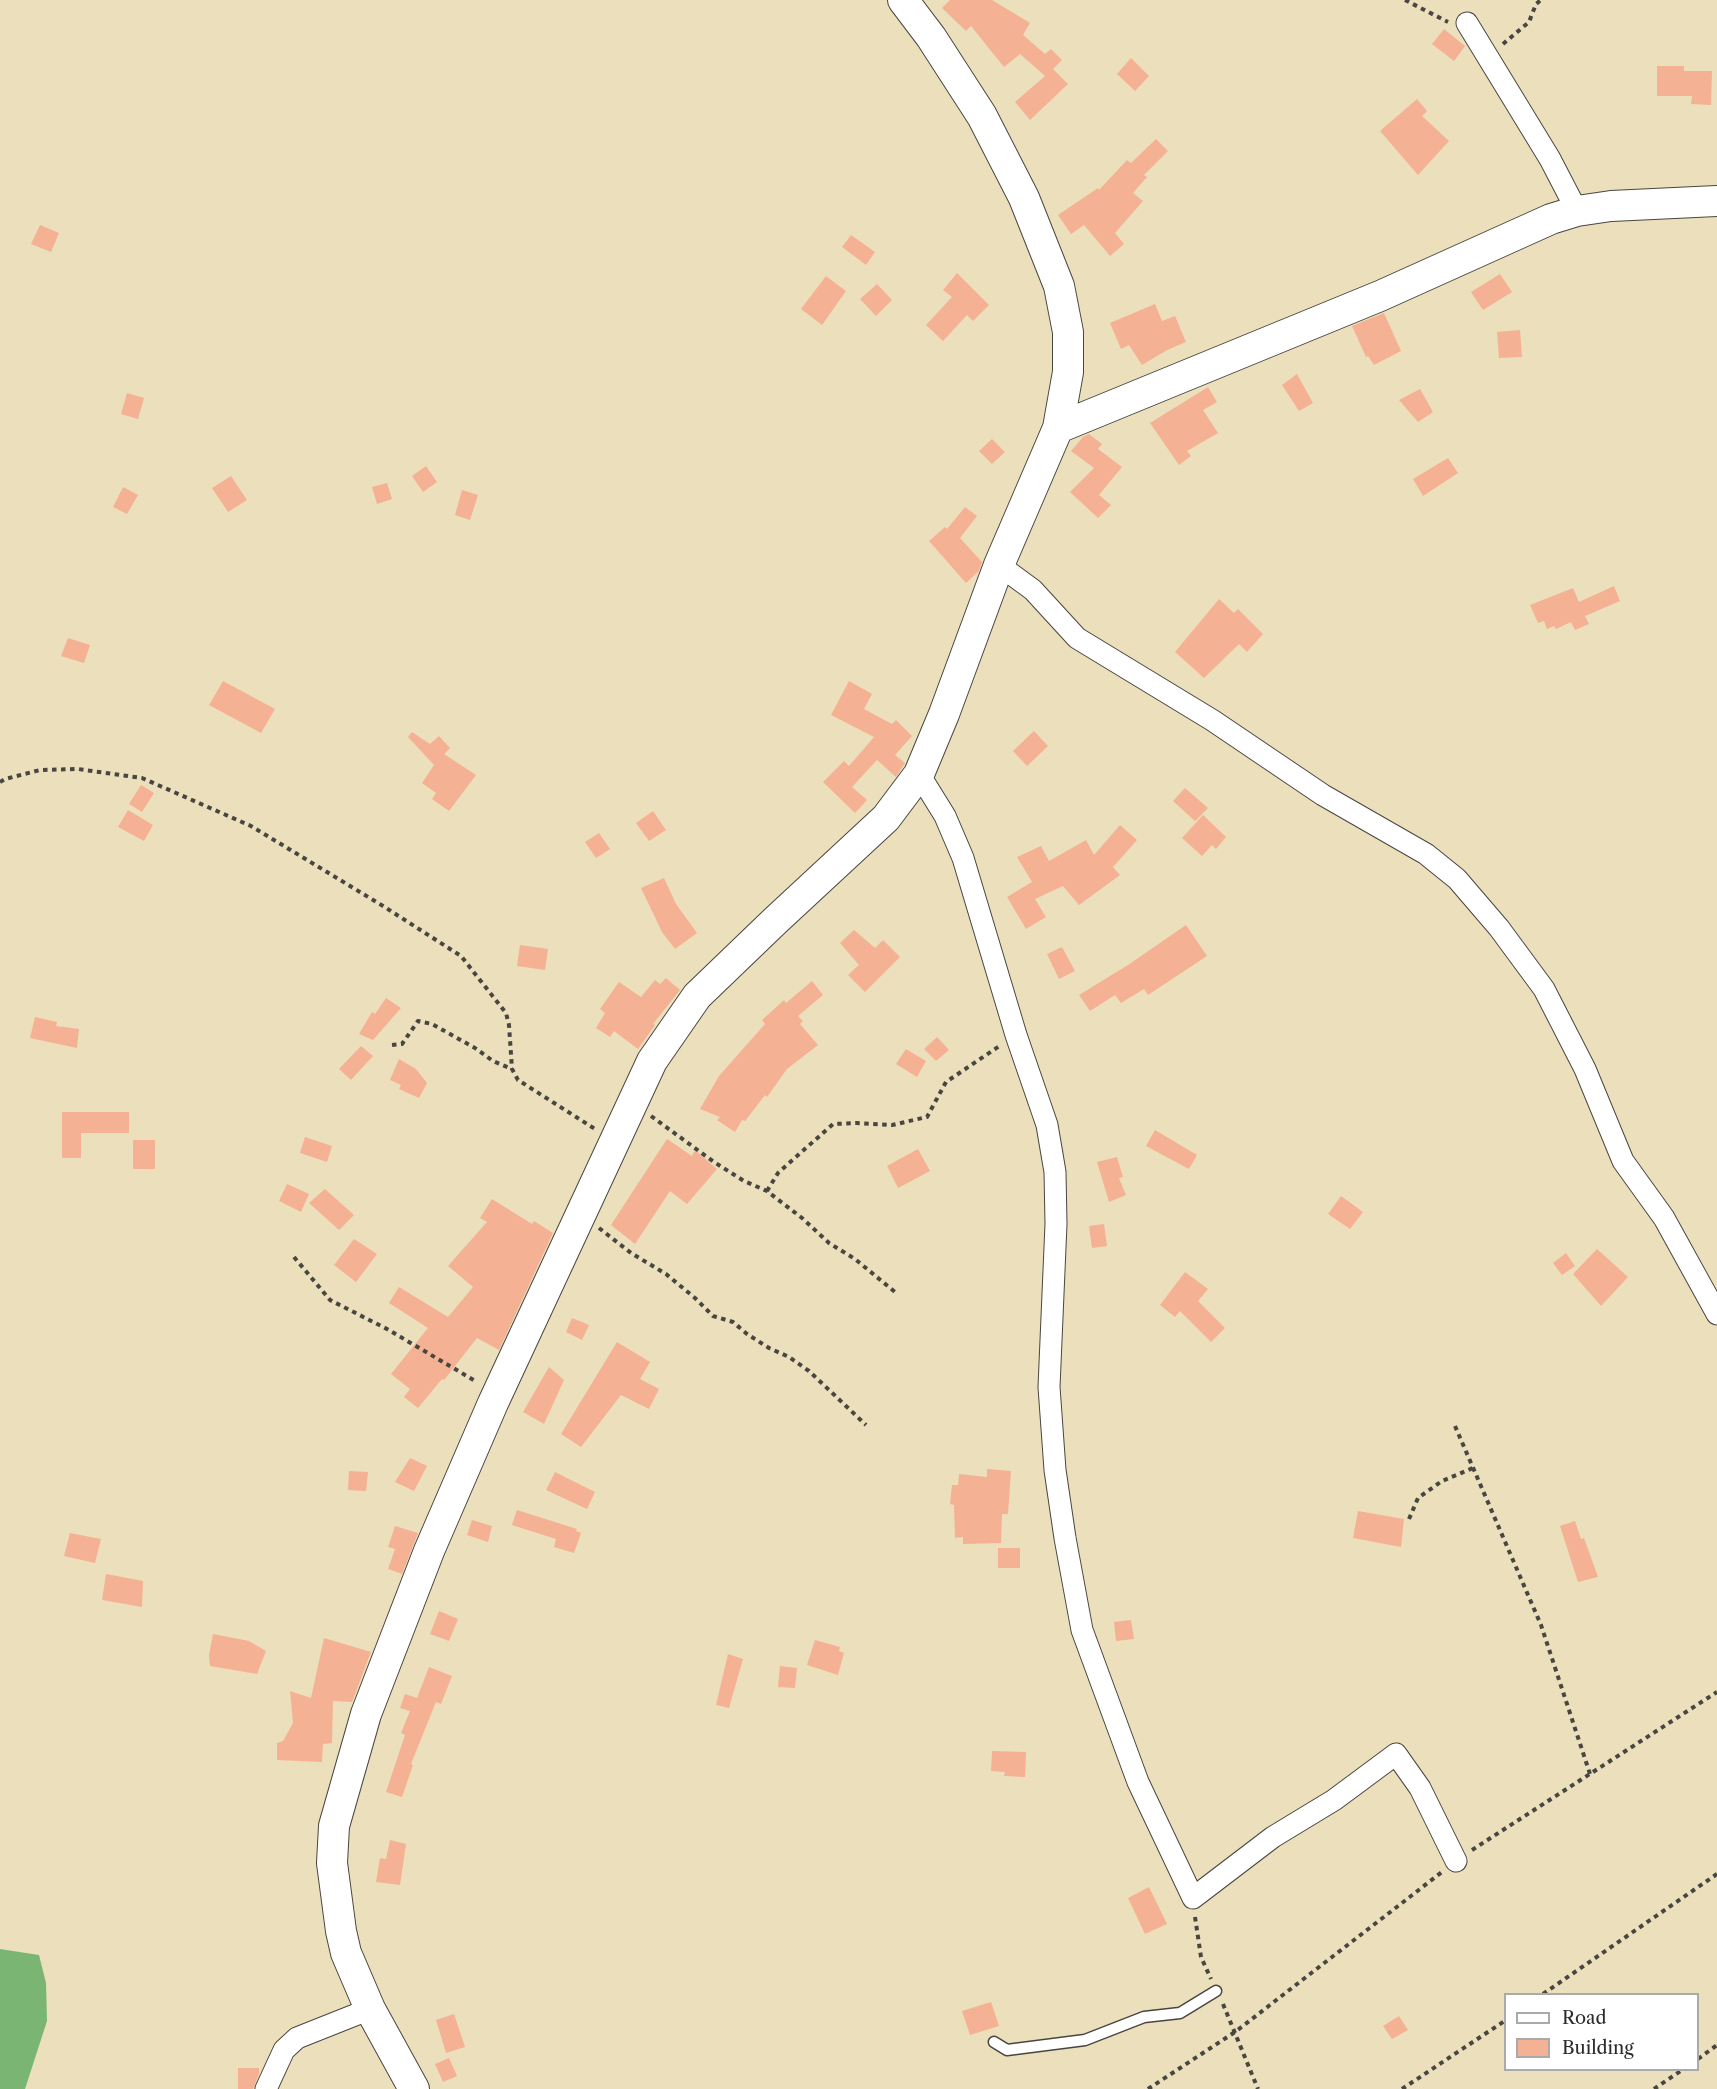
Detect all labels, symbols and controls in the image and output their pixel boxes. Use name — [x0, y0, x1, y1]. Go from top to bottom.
legend — [1504, 1993, 1699, 2071]
text: Road — [1562, 2007, 1607, 2029]
text: Building — [1562, 2037, 1634, 2059]

